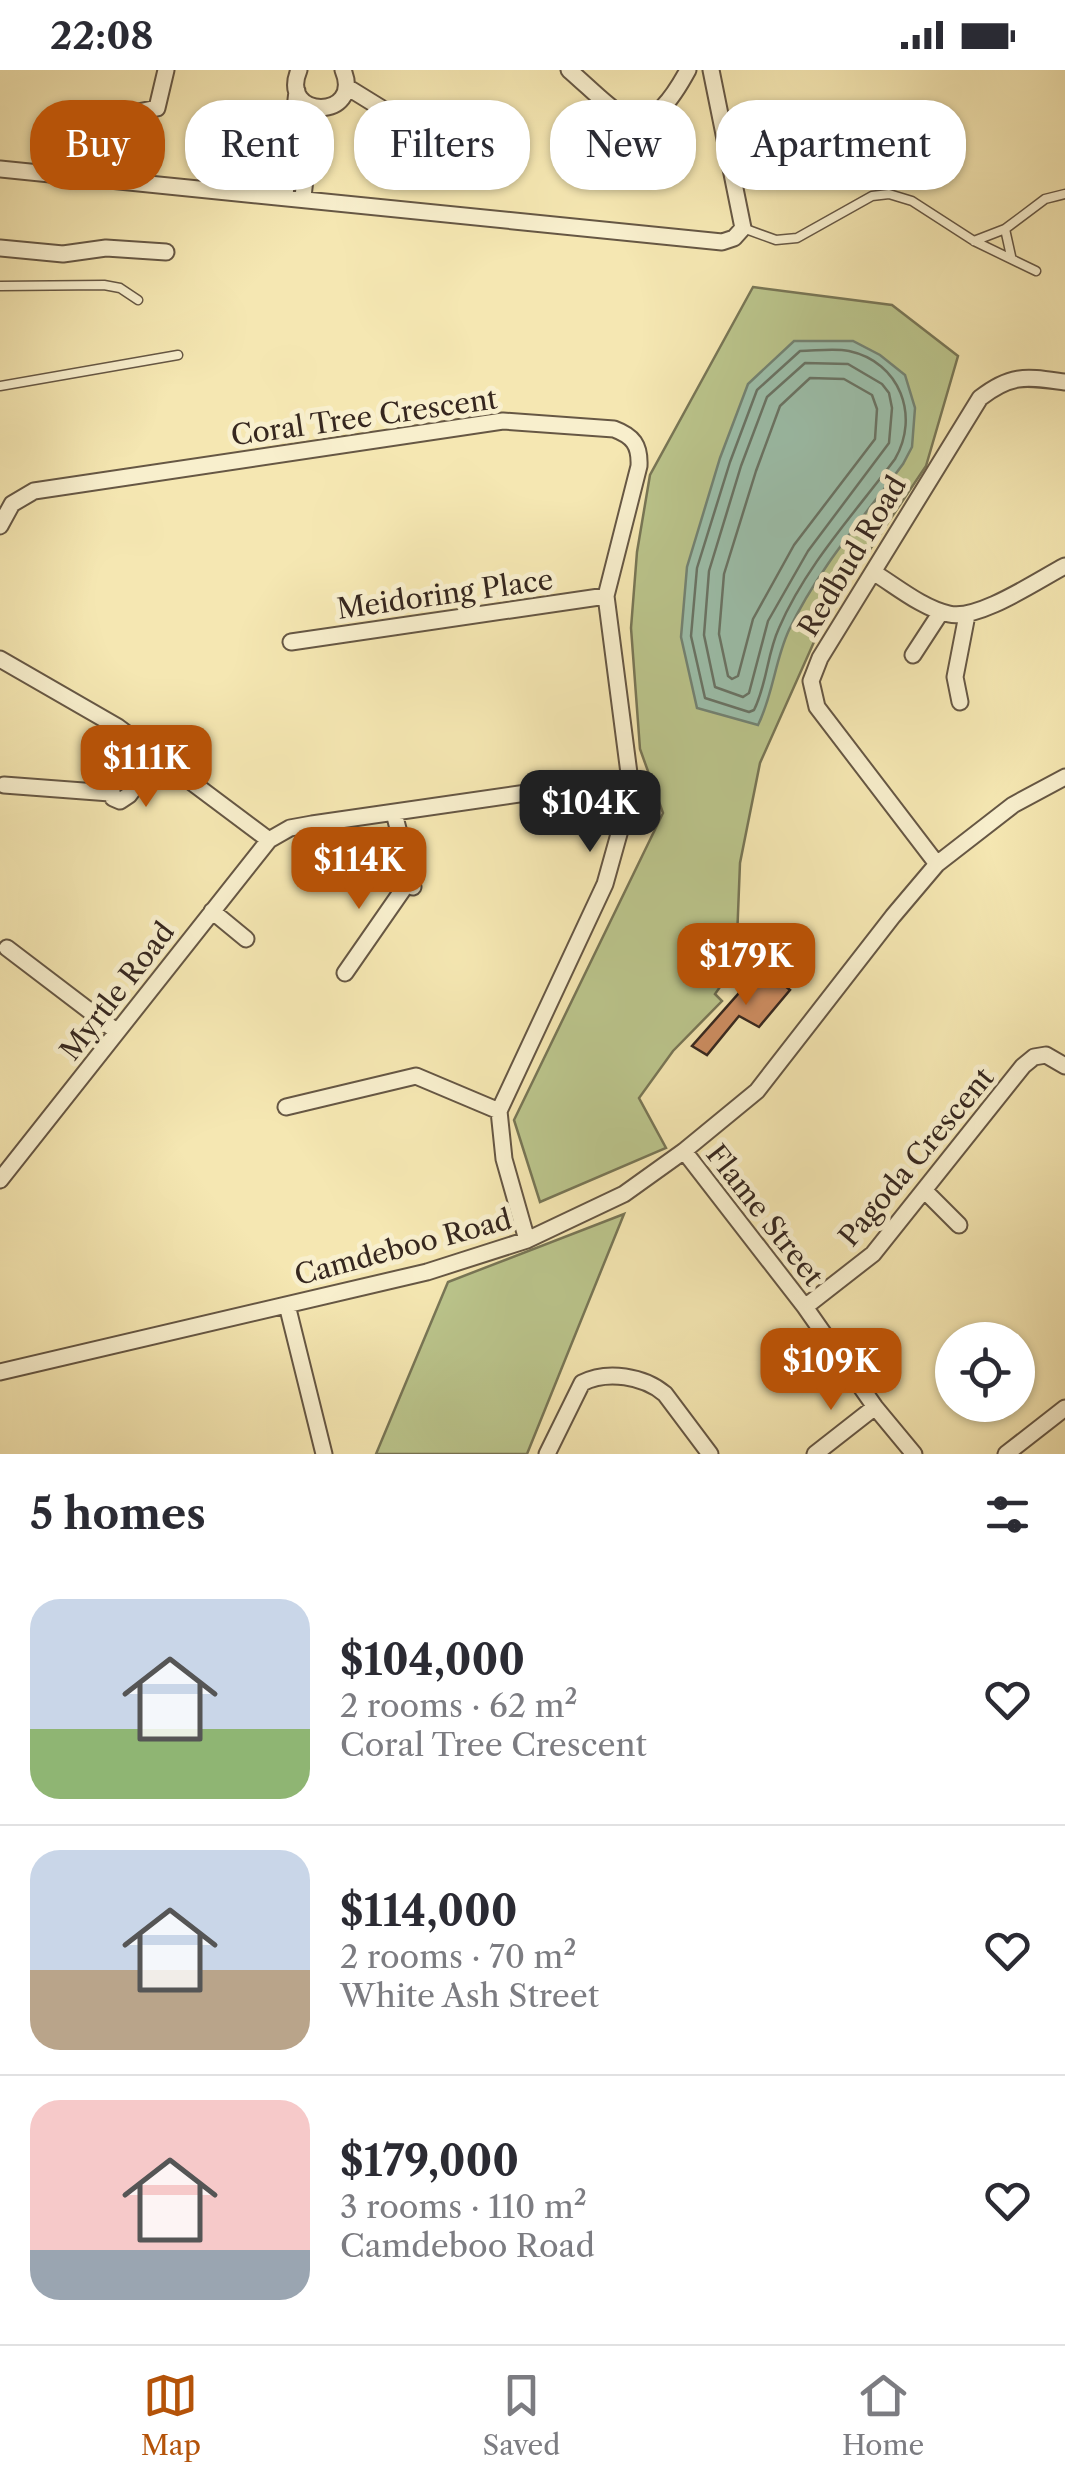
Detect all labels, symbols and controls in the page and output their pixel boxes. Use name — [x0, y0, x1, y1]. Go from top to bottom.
text: 22:08 — [50, 12, 154, 59]
chip: Buy — [30, 100, 165, 190]
chip: Rent — [185, 100, 334, 190]
chip: Filters — [354, 100, 530, 190]
chip: New — [550, 100, 696, 190]
chip: Apartment — [716, 100, 966, 190]
street label: Coral Tree Crescent — [229, 381, 499, 453]
street label: Redbud Road — [791, 470, 913, 642]
street label: Meidoring Place — [335, 562, 555, 626]
pin: $111K — [76, 725, 216, 810]
text: $111K — [103, 738, 189, 777]
pin: $104K — [520, 770, 660, 855]
text: $104K — [542, 783, 638, 822]
pin: $114K — [289, 827, 429, 912]
text: $114K — [313, 840, 405, 879]
street label: Myrtle Road — [53, 915, 181, 1067]
pin: $179K — [676, 923, 816, 1008]
text: $179K — [699, 936, 793, 975]
street label: Pagoda Crescent — [832, 1061, 1001, 1253]
street label: Flame Street — [699, 1138, 831, 1292]
street label: Camdeboo Road — [291, 1202, 515, 1292]
map controls — [935, 1322, 1035, 1422]
button: locate — [935, 1322, 1035, 1422]
pin: $109K — [761, 1328, 901, 1413]
text: $109K — [782, 1341, 880, 1380]
icon: filters — [980, 1487, 1035, 1542]
text: 5 homes — [30, 1488, 206, 1540]
text: $104,000 — [340, 1634, 525, 1686]
icon: home — [110, 1639, 230, 1759]
icon: heart — [980, 1672, 1035, 1727]
text: 2 rooms · 62 m² — [340, 1686, 578, 1725]
text: Coral Tree Crescent — [340, 1725, 647, 1764]
text: $114,000 — [340, 1885, 517, 1937]
icon: home — [110, 1890, 230, 2010]
icon: heart — [980, 1923, 1035, 1978]
text: 2 rooms · 70 m² — [340, 1937, 576, 1976]
text: White Ash Street — [340, 1976, 599, 2015]
text: $179,000 — [340, 2135, 519, 2187]
icon: home — [110, 2140, 230, 2260]
icon: heart — [980, 2173, 1035, 2228]
text: 3 rooms · 110 m² — [340, 2187, 587, 2226]
text: Camdeboo Road — [340, 2226, 595, 2265]
tab: Map — [141, 2368, 201, 2462]
tab: Saved — [483, 2368, 560, 2462]
tab: Home — [842, 2368, 924, 2462]

